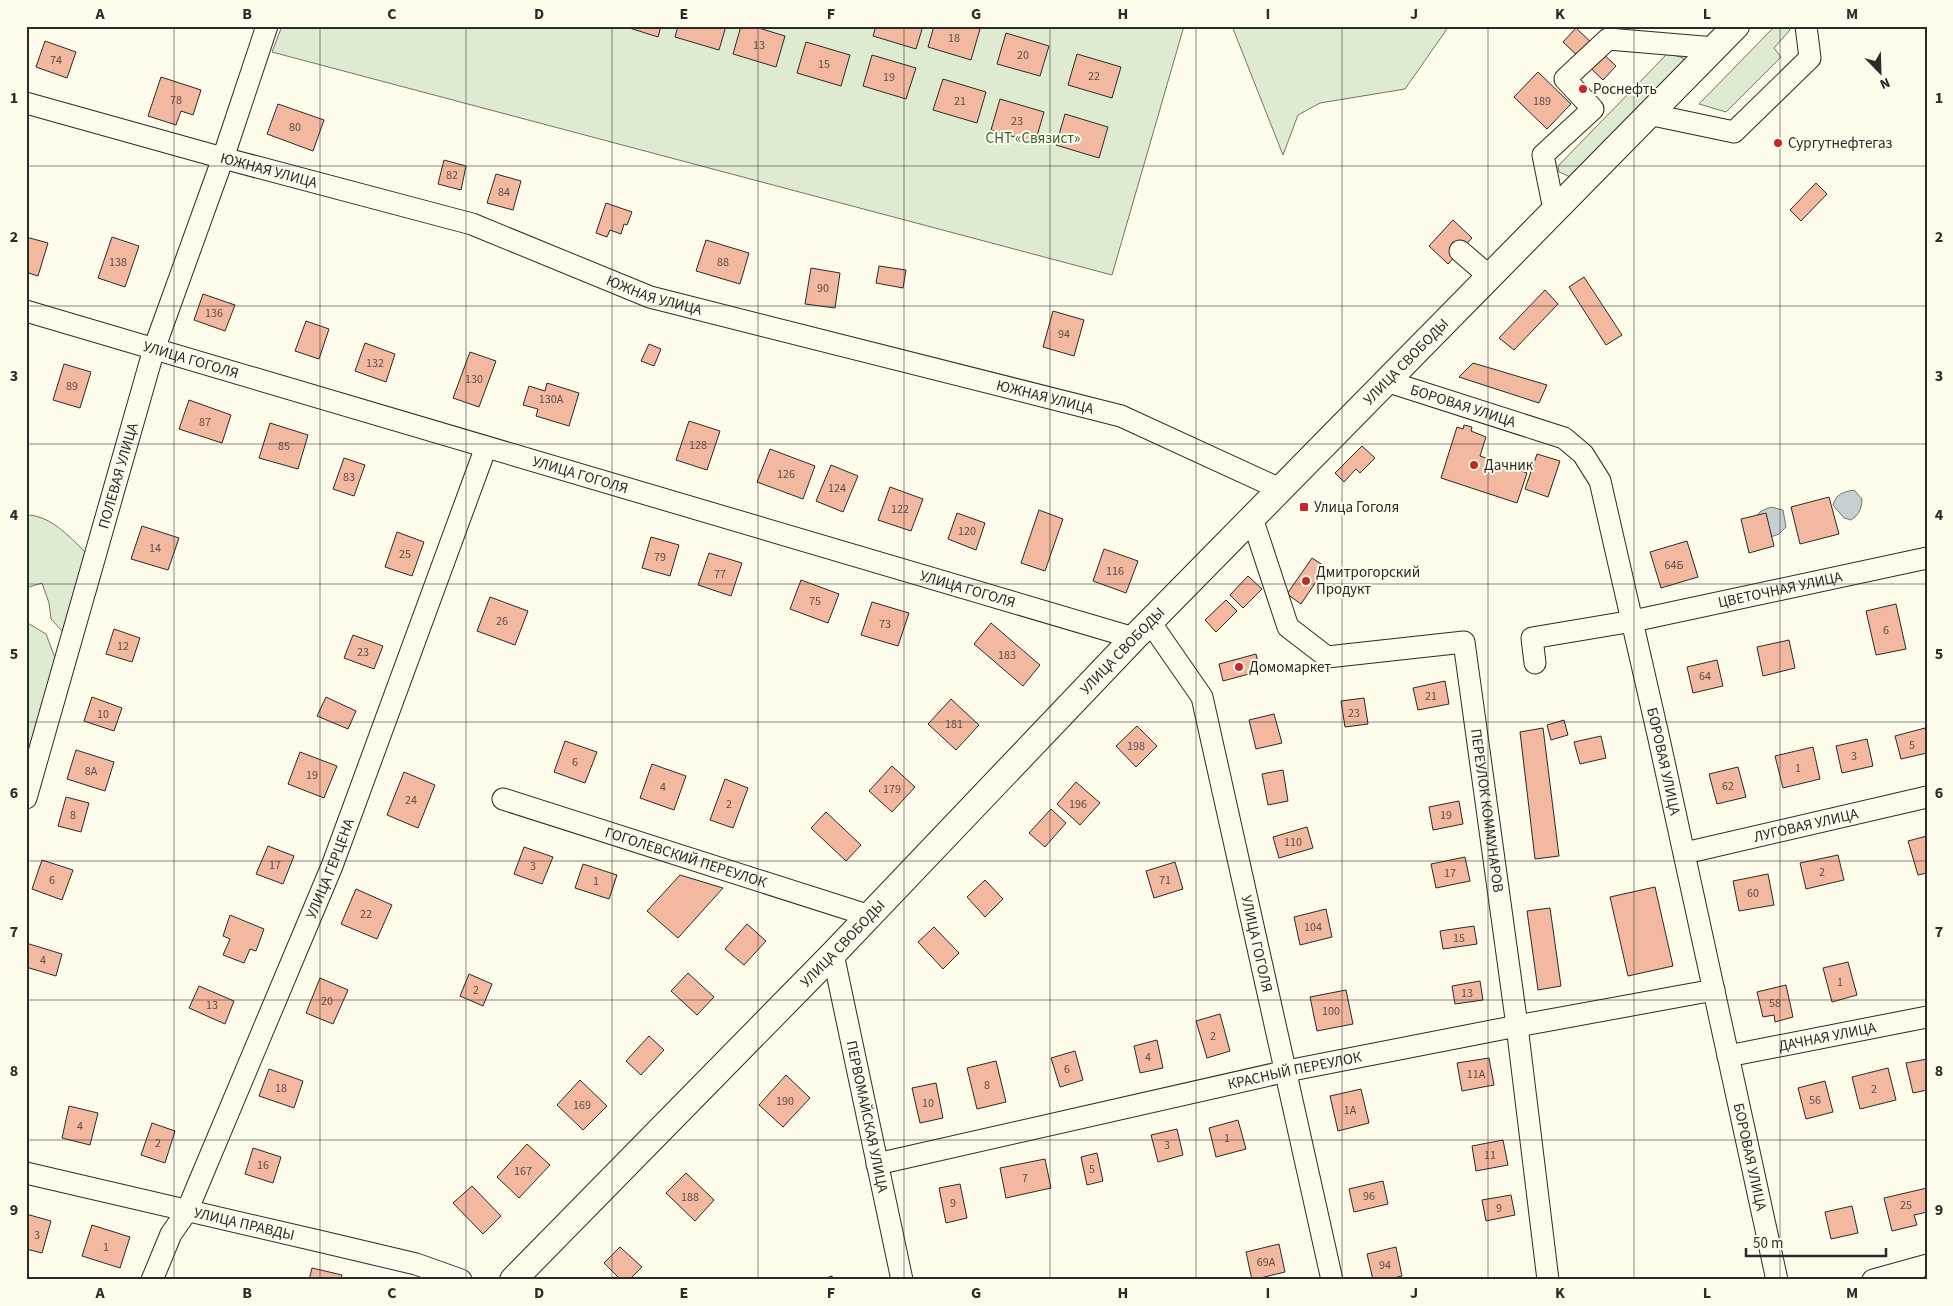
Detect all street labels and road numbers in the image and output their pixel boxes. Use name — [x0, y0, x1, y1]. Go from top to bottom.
street label: ЮЖНАЯ УЛИЦА — [218, 147, 320, 193]
street label: ЮЖНАЯ УЛИЦА — [603, 270, 705, 320]
street label: УЛИЦА СВОБОДЫ — [1358, 314, 1453, 410]
street label: УЛИЦА ГОГОЛЯ — [141, 336, 241, 384]
street label: ЮЖНАЯ УЛИЦА — [994, 374, 1097, 419]
street label: БОРОВАЯ УЛИЦА — [1408, 379, 1519, 433]
street label: ПОЛЕВАЯ УЛИЦА — [93, 420, 143, 531]
street label: УЛИЦА ГОГОЛЯ — [530, 451, 631, 499]
street label: УЛИЦА ГОГОЛЯ — [918, 565, 1018, 613]
street label: ЦВЕТОЧНАЯ УЛИЦА — [1716, 566, 1845, 613]
street label: УЛИЦА СВОБОДЫ — [1075, 602, 1169, 699]
street label: БОРОВАЯ УЛИЦА — [1642, 705, 1686, 818]
street label: ПЕРЕУЛОК КОММУНАРОВ — [1466, 727, 1509, 894]
street label: ЛУГОВАЯ УЛИЦА — [1751, 803, 1861, 847]
street label: УЛИЦА ГЕРЦЕНА — [301, 815, 359, 922]
street label: ГОГОЛЕВСКИЙ ПЕРЕУЛОК — [602, 822, 770, 893]
street label: УЛИЦА ГОГОЛЯ — [1236, 893, 1278, 994]
street label: УЛИЦА СВОБОДЫ — [795, 895, 890, 992]
street label: ДАЧНАЯ УЛИЦА — [1776, 1017, 1879, 1056]
street label: ПЕРВОМАЙСКАЯ УЛИЦА — [841, 1038, 894, 1195]
street label: КРАСНЫЙ ПЕРЕУЛОК — [1225, 1046, 1364, 1095]
street label: БОРОВАЯ УЛИЦА — [1728, 1101, 1772, 1214]
street label: УЛИЦА ПРАВДЫ — [192, 1202, 297, 1246]

